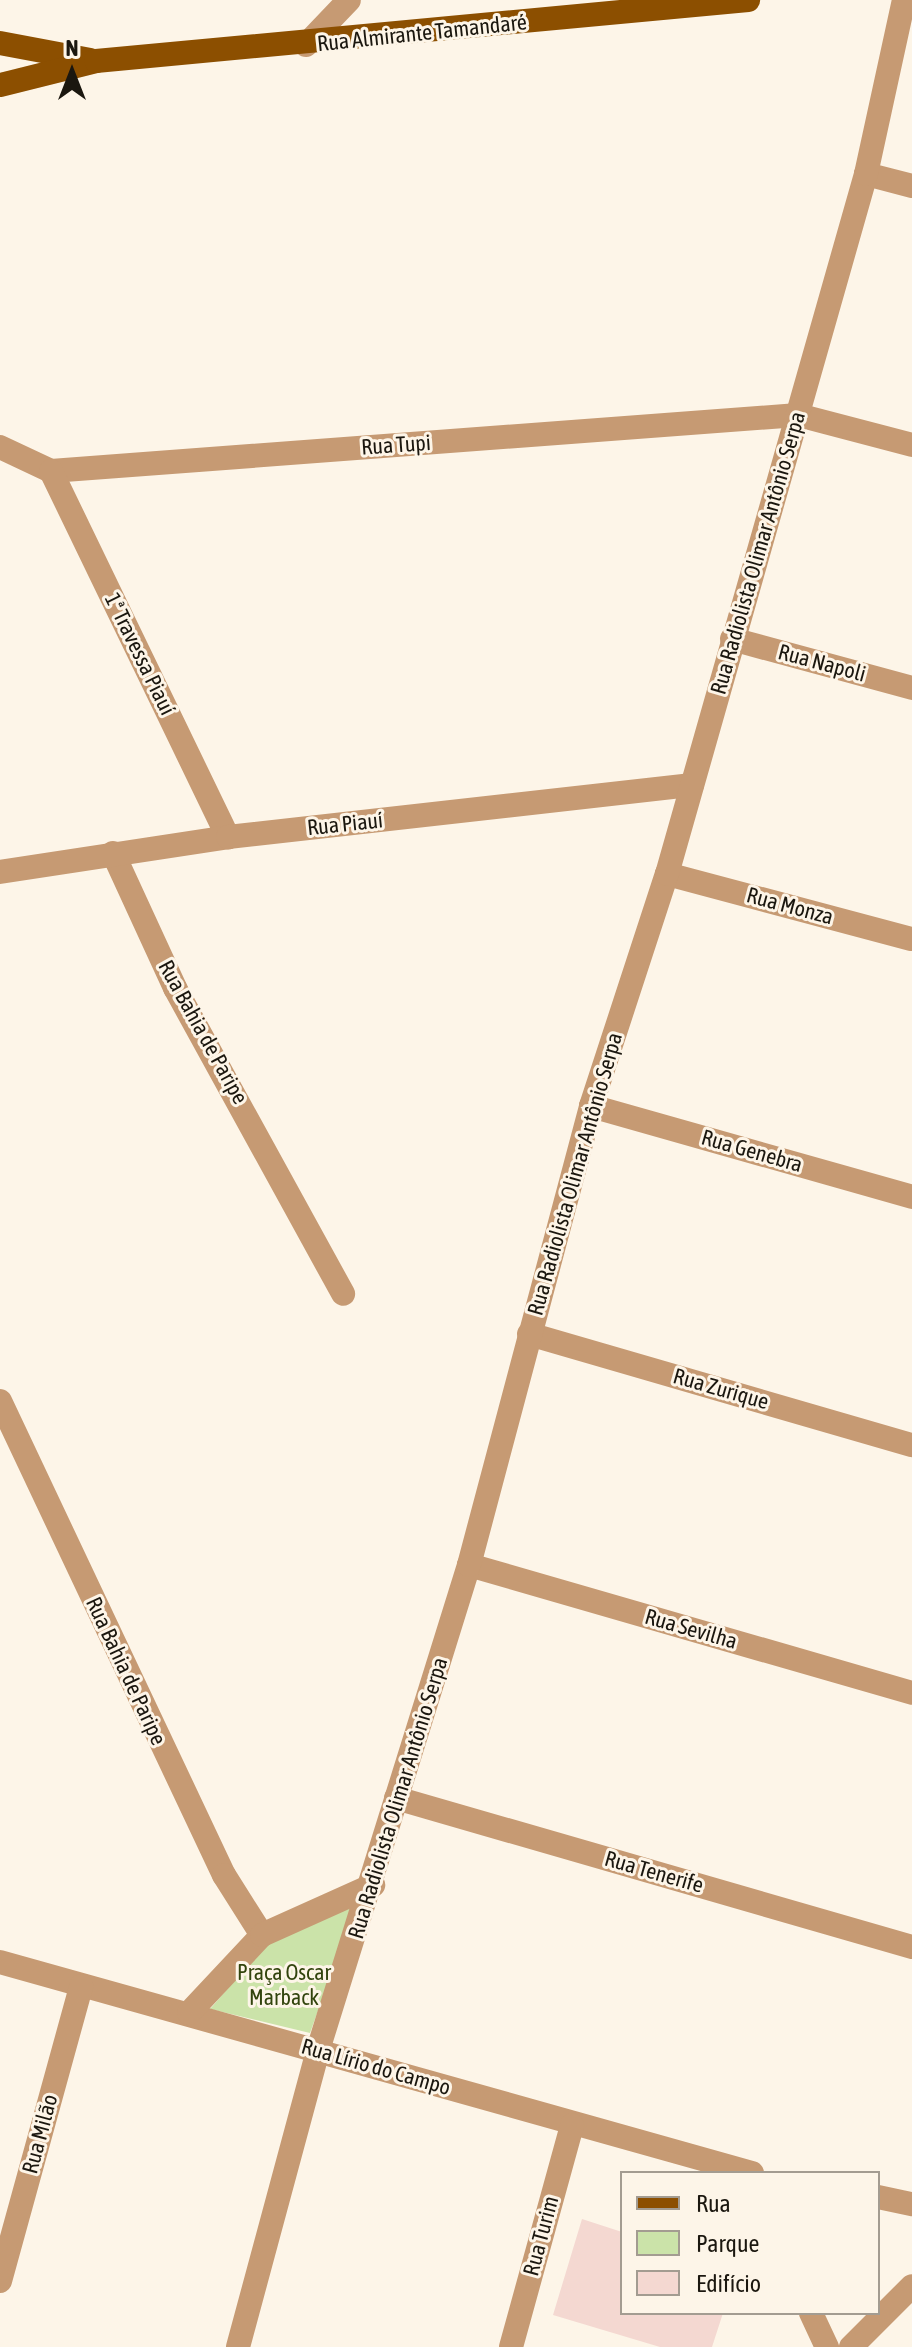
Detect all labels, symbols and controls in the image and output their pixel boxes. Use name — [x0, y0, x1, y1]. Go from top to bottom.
street label: Rua Almirante Tamandaré — [316, 9, 528, 57]
north arrow — [32, 32, 112, 112]
text: N — [66, 35, 78, 61]
street label: Rua Radiolista Olimar Antônio Serpa — [705, 409, 811, 697]
street label: Rua Tupi — [360, 429, 432, 461]
street label: 1ª Travessa Piauí — [99, 589, 181, 719]
street label: Rua Napoli — [775, 639, 869, 687]
street label: Rua Piauí — [306, 807, 384, 841]
street label: Rua Monza — [744, 882, 836, 930]
street label: Rua Bahia de Paripe — [153, 955, 253, 1109]
street label: Rua Radiolista Olimar Antônio Serpa — [522, 1030, 628, 1318]
street label: Rua Genebra — [698, 1124, 806, 1178]
street label: Rua Zurique — [670, 1363, 772, 1415]
street label: Rua Bahia de Paripe — [80, 1593, 172, 1749]
street label: Rua Sevilha — [642, 1603, 740, 1655]
street label: Rua Radiolista Olimar Antônio Serpa — [343, 1654, 453, 1942]
street label: Rua Tenerife — [602, 1845, 706, 1899]
park label: Praça Oscar Marback — [237, 1959, 331, 2010]
street label: Rua Lírio do Campo — [298, 2033, 454, 2101]
street label: Rua Milão — [17, 2091, 63, 2177]
legend — [620, 2171, 880, 2315]
text: Rua — [696, 2190, 731, 2217]
street label: Rua Turim — [518, 2193, 564, 2279]
text: Parque — [696, 2230, 759, 2257]
text: Edifício — [696, 2270, 761, 2297]

